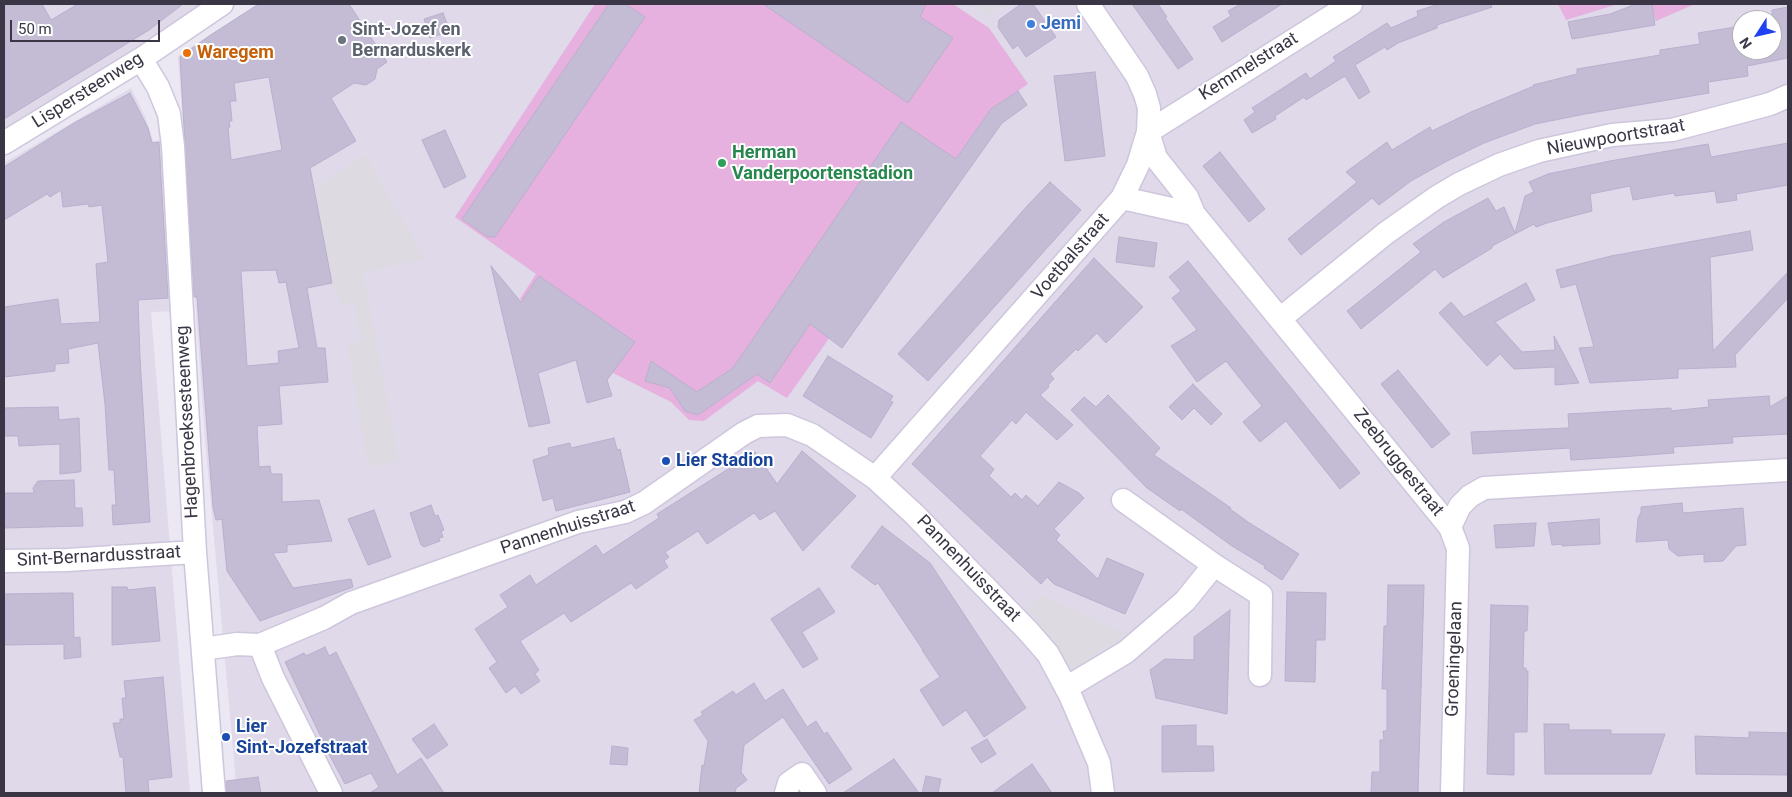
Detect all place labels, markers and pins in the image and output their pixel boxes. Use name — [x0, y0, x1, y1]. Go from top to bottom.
place label: Jemi — [1041, 13, 1081, 35]
marker: Jemi — [1025, 18, 1037, 30]
place label: Sint-Jozef en Bernarduskerk — [352, 19, 471, 62]
marker: Sint-Jozef en Bernarduskerk — [336, 34, 348, 46]
place label: Waregem — [197, 42, 274, 64]
marker: Waregem — [181, 47, 193, 59]
place label: Herman Vanderpoortenstadion — [732, 142, 913, 184]
marker: Herman Vanderpoortenstadion — [716, 157, 728, 169]
place label: Lier Stadion — [676, 450, 773, 472]
marker: Lier Stadion — [660, 455, 672, 467]
place label: Lier Sint-Jozefstraat — [236, 716, 367, 759]
marker: Lier Sint-Jozefstraat — [220, 731, 232, 743]

